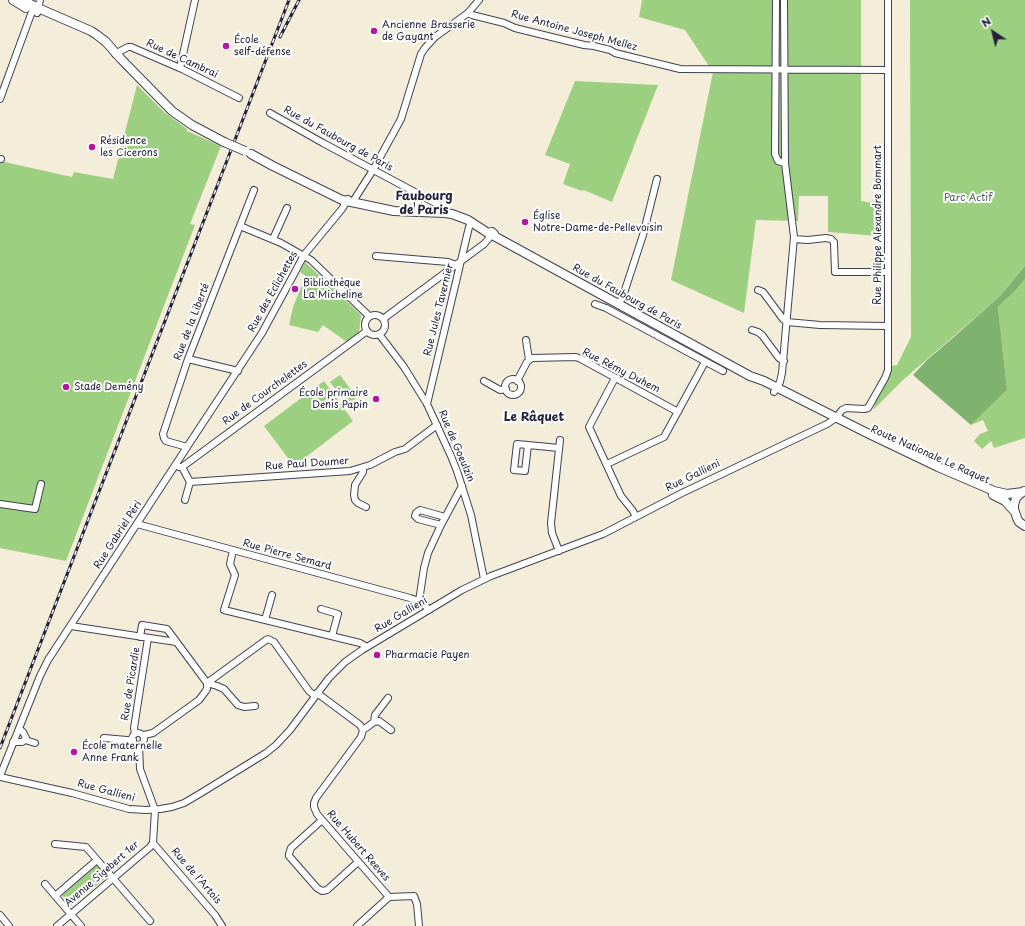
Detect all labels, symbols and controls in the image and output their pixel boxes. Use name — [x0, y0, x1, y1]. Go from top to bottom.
street label: Rue Antoine Joseph Mellez — [510, 8, 638, 54]
north arrow — [973, 12, 1013, 52]
text: N — [977, 12, 994, 31]
place label: Ancienne Brasserie de Gayant — [382, 19, 475, 42]
marker: Ancienne Brasserie de Gayant — [369, 26, 379, 36]
place label: École self-défense — [234, 34, 291, 58]
street label: Rue de Cambrai — [144, 37, 220, 81]
marker: École self-défense — [221, 41, 231, 51]
street label: Rue du Faubourg de Paris — [281, 104, 395, 174]
place label: Résidence les Cicerons — [100, 135, 157, 158]
marker: Résidence les Cicerons — [87, 142, 97, 152]
street label: Rue Philippe Alexandre Bommart — [872, 145, 884, 305]
district label: Faubourg de Paris — [395, 190, 453, 218]
park label: Parc Actif — [944, 192, 992, 204]
place label: Église Notre-Dame-de-Pellevoisin — [533, 210, 663, 234]
marker: Église Notre-Dame-de-Pellevoisin — [520, 217, 530, 227]
street label: Rue des Eclichettes — [246, 249, 300, 335]
street label: Rue Jules Tavernier — [422, 262, 456, 358]
street label: Rue du Faubourg de Paris — [570, 262, 684, 332]
place label: Bibliothèque La Micheline — [303, 277, 363, 300]
street label: Rue de la Liberté — [172, 282, 212, 362]
marker: Bibliothèque La Micheline — [290, 284, 300, 294]
street label: Rue Rémy Duhem — [580, 346, 662, 396]
street label: Rue de Courchelettes — [220, 358, 310, 428]
place label: Stade Demény — [74, 381, 144, 393]
marker: Stade Demény — [61, 382, 71, 392]
place label: École primaire Denis Papin — [299, 387, 368, 410]
marker: École primaire Denis Papin — [371, 394, 381, 404]
street label: Rue de Goeulzin — [435, 408, 477, 484]
district label: Le Râquet — [504, 411, 564, 425]
street label: Route Nationale Le Raquet — [869, 423, 991, 487]
street label: Rue Paul Doumer — [265, 455, 349, 473]
street label: Rue Gallieni — [664, 458, 722, 494]
street label: Rue Gabriel Péri — [92, 499, 144, 571]
street label: Rue Pierre Semard — [241, 537, 333, 573]
street label: Rue Gallieni — [373, 595, 429, 635]
street label: Rue de Picardie — [119, 646, 143, 722]
place label: Pharmacie Payen — [385, 649, 470, 661]
marker: Pharmacie Payen — [372, 650, 382, 660]
place label: École maternelle Anne Frank — [82, 740, 163, 764]
marker: École maternelle Anne Frank — [69, 747, 79, 757]
street label: Rue Gallieni — [76, 778, 136, 804]
street label: Rue Hubert Reeves — [324, 808, 392, 884]
street label: Avenue Sigebert 1er — [62, 838, 142, 910]
street label: Rue de l'Artois — [168, 845, 224, 907]

